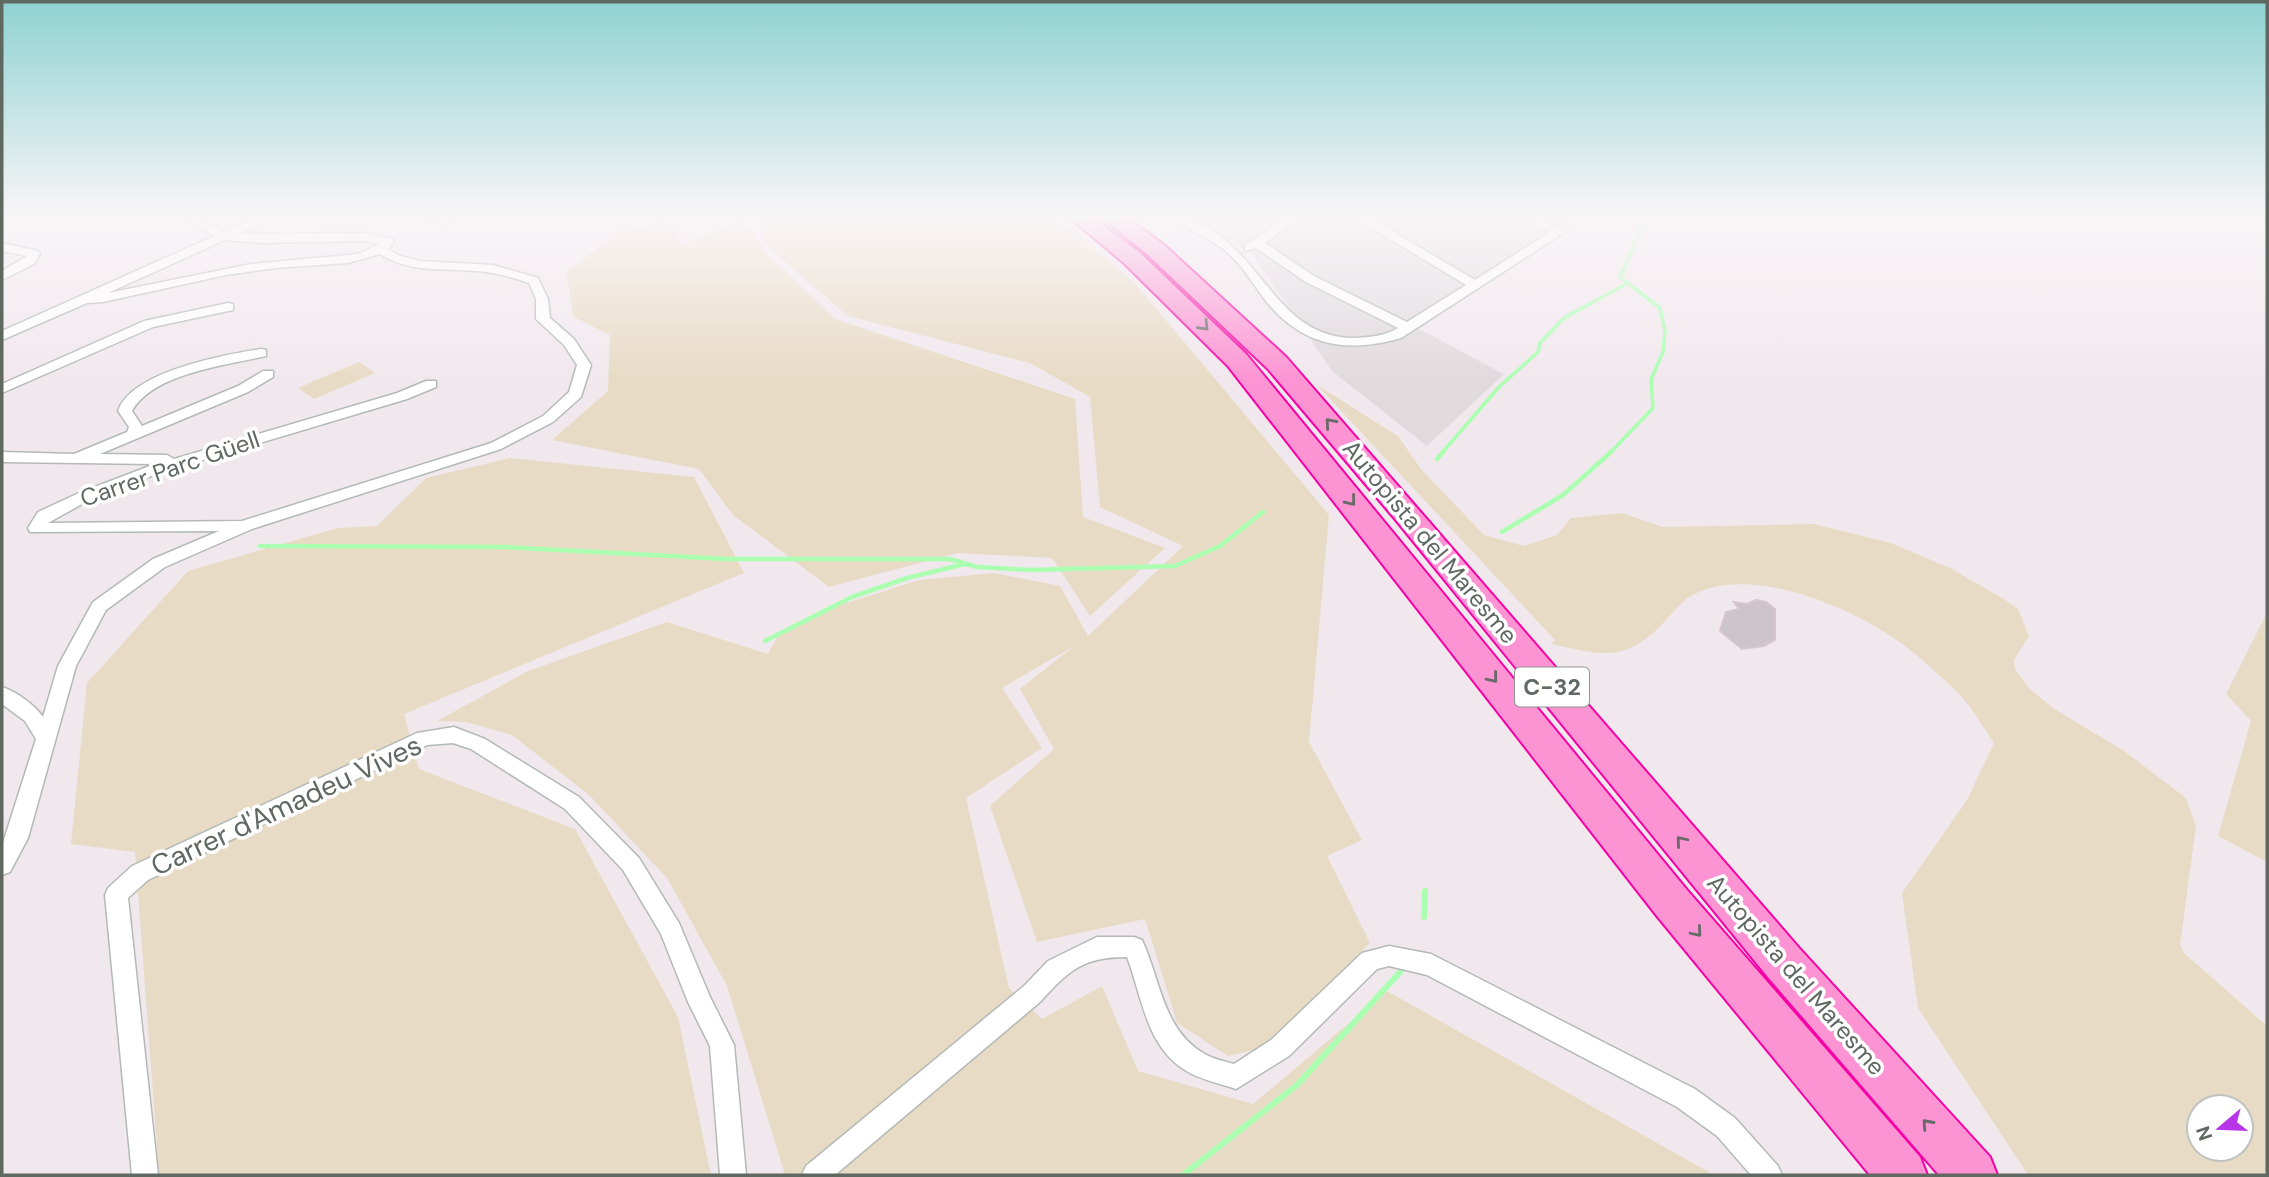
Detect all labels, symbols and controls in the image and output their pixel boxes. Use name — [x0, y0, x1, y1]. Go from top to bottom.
one-way arrow — [1196, 318, 1209, 331]
one-way arrow — [1326, 419, 1338, 432]
street label: Carrer Parc Güell — [76, 423, 264, 514]
street label: Autopista del Maresme — [1336, 433, 1525, 650]
one-way arrow — [1342, 493, 1355, 505]
road number: C-32 — [1515, 667, 1589, 706]
one-way arrow — [1484, 671, 1497, 683]
street label: Carrer d'Amadeu Vives — [145, 726, 428, 884]
one-way arrow — [1677, 837, 1690, 849]
street label: Autopista del Maresme — [1700, 868, 1892, 1082]
one-way arrow — [1688, 924, 1701, 936]
north arrow — [2185, 1093, 2255, 1163]
one-way arrow — [1923, 1119, 1935, 1132]
text: N — [2190, 1123, 2218, 1144]

